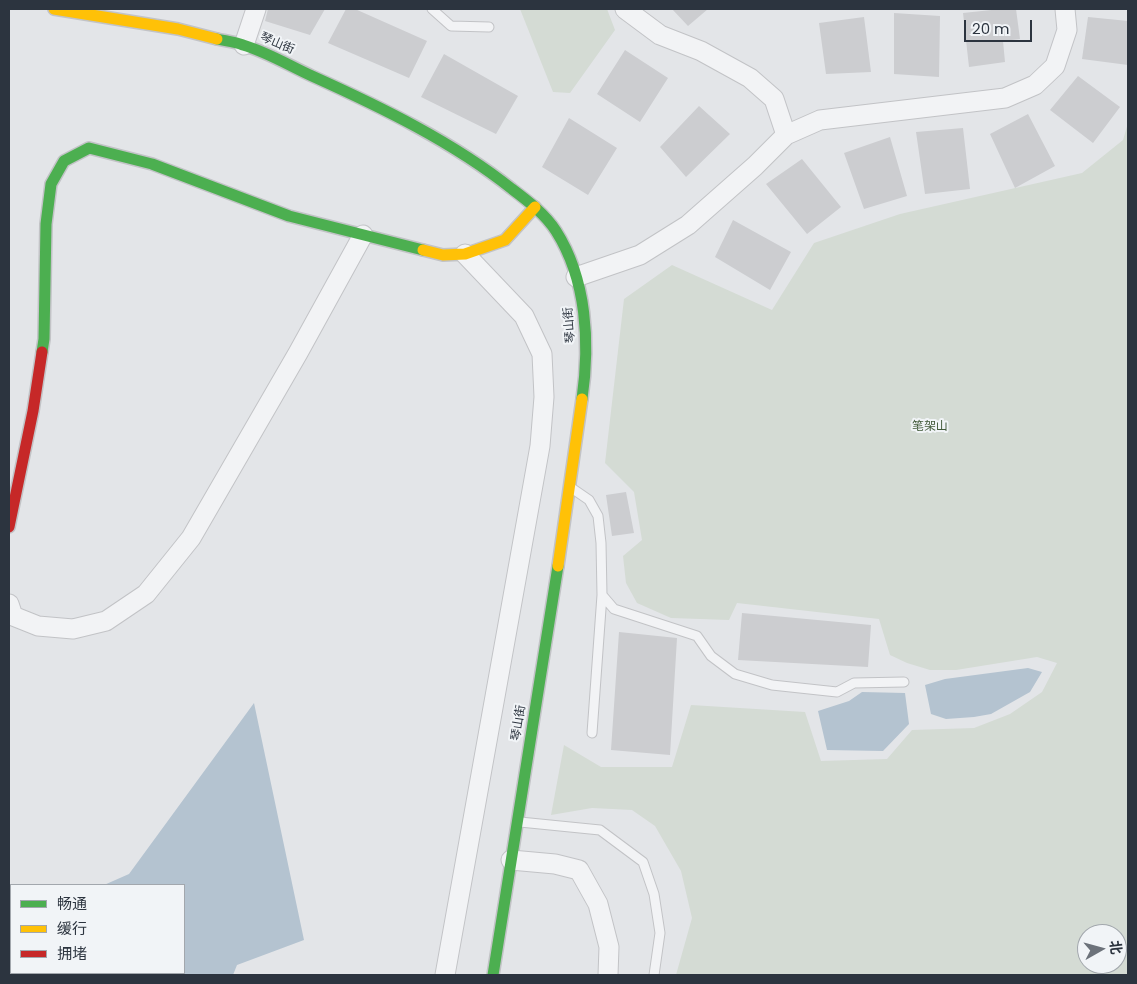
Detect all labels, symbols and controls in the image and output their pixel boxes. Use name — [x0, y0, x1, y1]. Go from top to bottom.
scale bar — [967, 10, 1034, 42]
text: 20 m — [972, 18, 1010, 39]
street label: 琴山街 — [258, 30, 296, 58]
street label: 琴山街 — [561, 306, 579, 344]
park label: 笔架山 — [912, 420, 948, 434]
street label: 琴山街 — [509, 704, 529, 742]
legend — [10, 884, 185, 974]
text: 畅通 — [57, 893, 87, 914]
text: 缓行 — [57, 918, 87, 939]
north arrow — [1077, 924, 1127, 974]
text: 北 — [1105, 939, 1127, 955]
text: 拥堵 — [57, 943, 87, 964]

